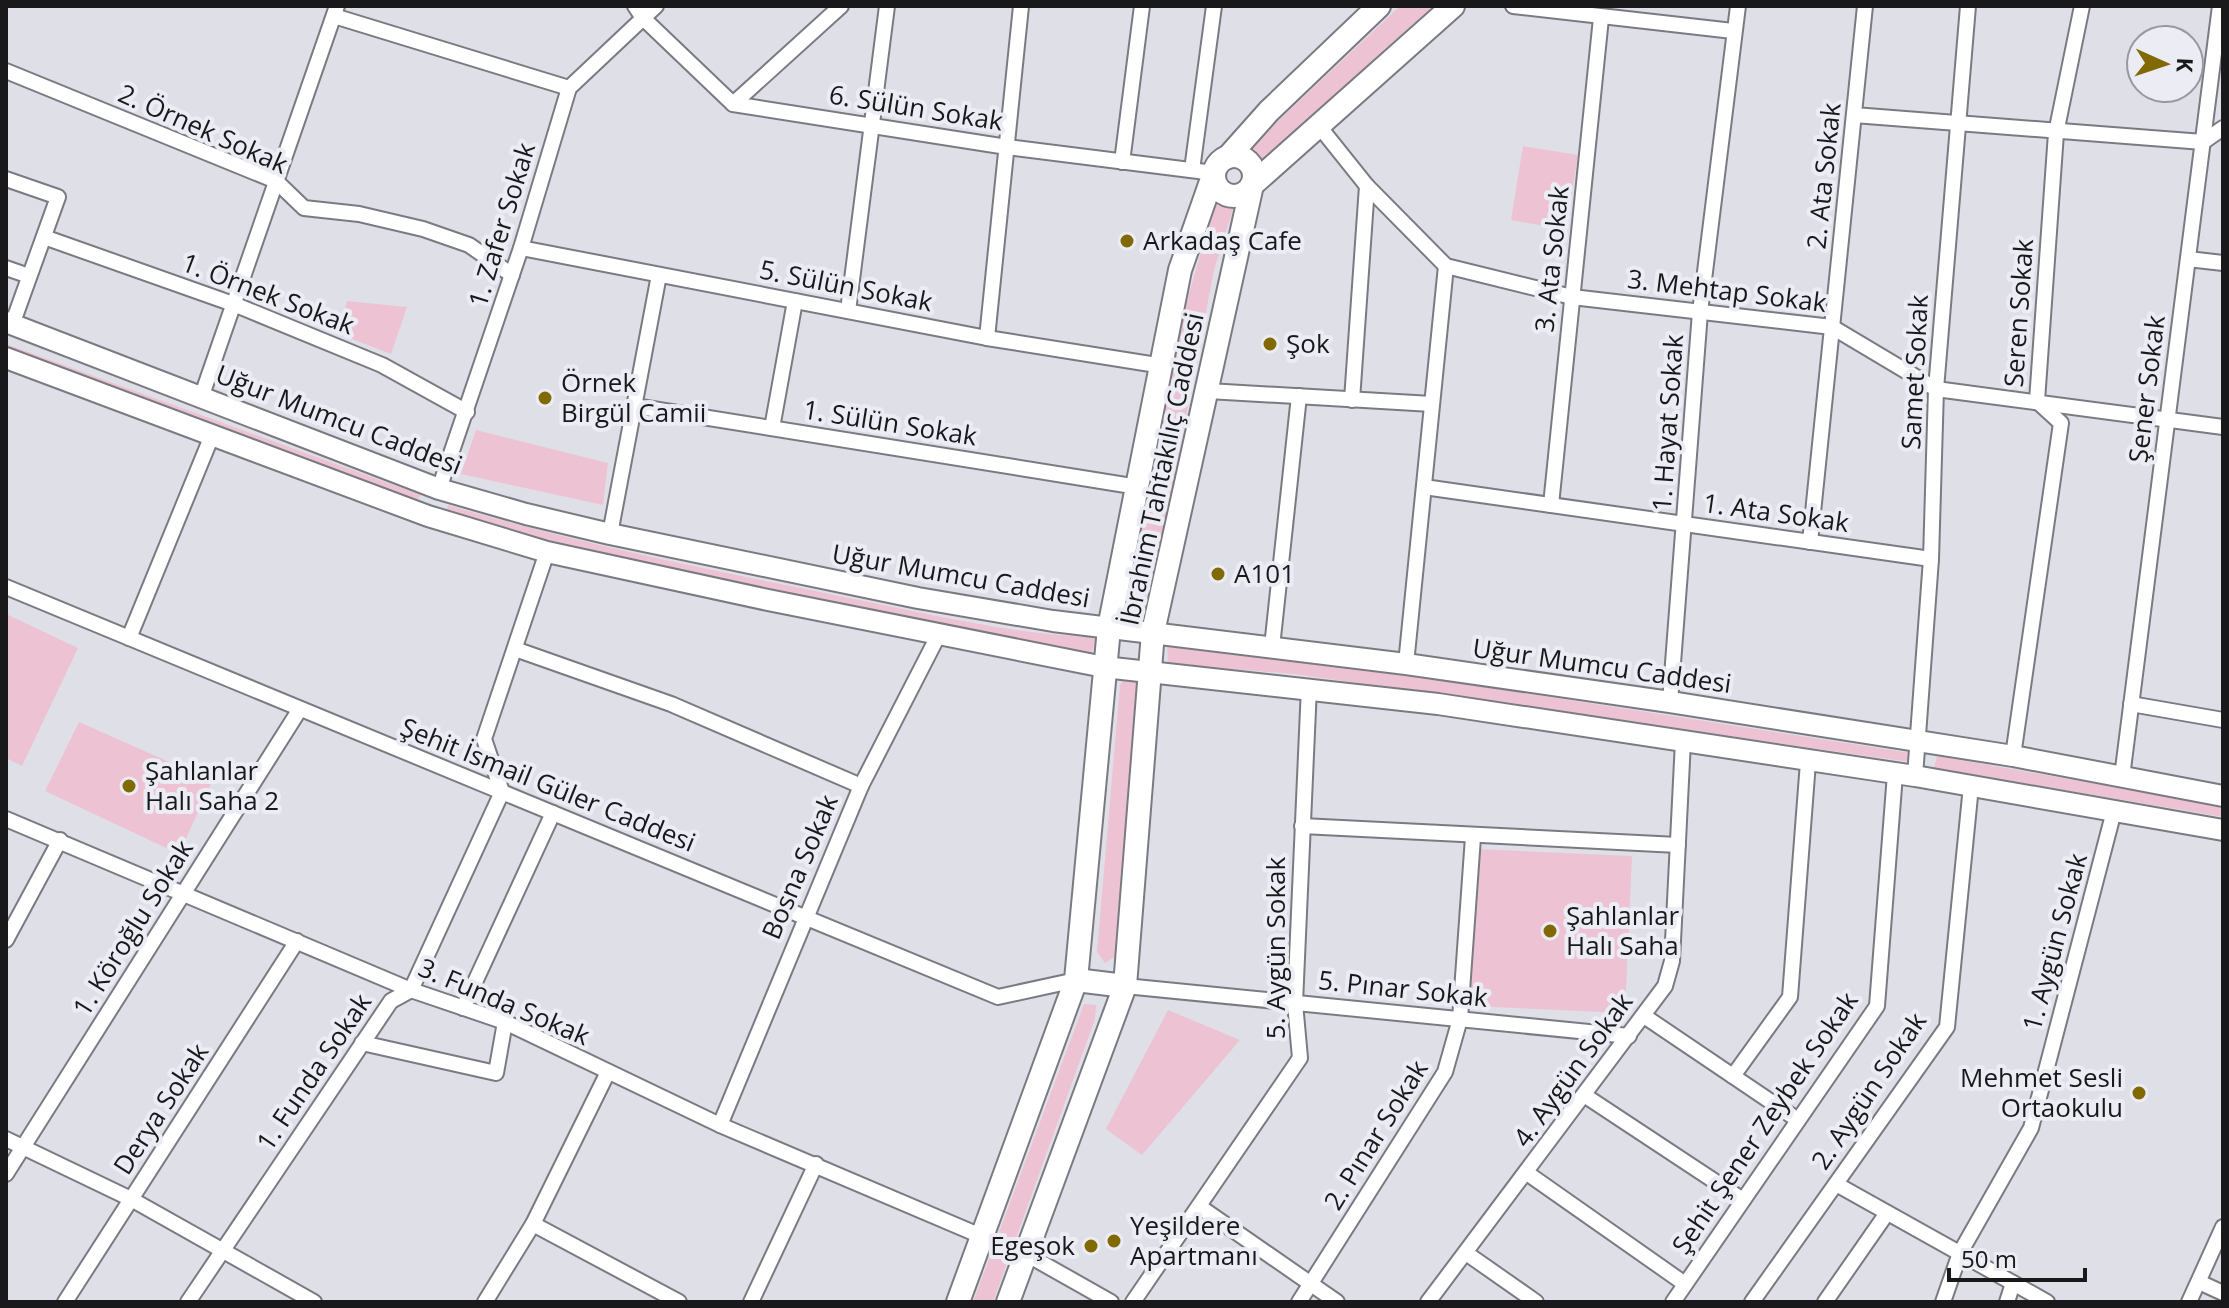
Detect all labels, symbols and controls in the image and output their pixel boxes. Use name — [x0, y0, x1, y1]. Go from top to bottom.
north arrow — [2125, 24, 2205, 104]
text: K — [2171, 57, 2201, 74]
street label: 2. Örnek Sokak — [113, 75, 294, 182]
street label: 6. Sülün Sokak — [827, 76, 1006, 139]
street label: 2. Ata Sokak — [1797, 101, 1849, 251]
street label: 1. Zafer Sokak — [459, 138, 543, 311]
street label: 3. Ata Sokak — [1525, 184, 1577, 334]
place label: Arkadaş Cafe — [1143, 222, 1302, 258]
marker: Arkadaş Cafe — [1118, 232, 1136, 250]
street label: Seren Sokak — [1995, 237, 2041, 388]
street label: 1. Örnek Sokak — [177, 244, 360, 343]
street label: 5. Sülün Sokak — [757, 251, 936, 319]
street label: 3. Mehtap Sokak — [1625, 260, 1829, 320]
street label: Samet Sokak — [1892, 293, 1936, 450]
street label: İbrahim Tahtakılıç Caddesi — [1110, 309, 1212, 628]
street label: Şener Sokak — [2119, 313, 2173, 465]
place label: Şok — [1286, 325, 1330, 361]
street label: 1. Hayat Sokak — [1643, 333, 1691, 513]
marker: Şok — [1261, 335, 1279, 353]
street label: Uğur Mumcu Caddesi — [211, 355, 468, 483]
place label: Örnek Birgül Camii — [561, 364, 706, 430]
marker: Örnek Birgül Camii — [536, 389, 554, 407]
street label: 1. Sülün Sokak — [801, 391, 980, 454]
street label: 1. Ata Sokak — [1701, 484, 1852, 540]
street label: Uğur Mumcu Caddesi — [829, 535, 1093, 615]
place label: A101 — [1234, 555, 1295, 591]
marker: A101 — [1209, 565, 1227, 583]
street label: Uğur Mumcu Caddesi — [1470, 629, 1734, 701]
street label: Şehit İsmail Güler Caddesi — [396, 708, 701, 860]
place label: Şahlanlar Halı Saha 2 — [145, 752, 279, 818]
marker: Şahlanlar Halı Saha 2 — [120, 777, 138, 795]
street label: Bosna Sokak — [752, 789, 846, 944]
street label: 1. Köroğlu Sokak — [64, 832, 201, 1022]
street label: 1. Aygün Sokak — [2013, 849, 2095, 1034]
street label: 5. Aygün Sokak — [1257, 856, 1293, 1039]
place label: Şahlanlar Halı Saha — [1566, 897, 1680, 963]
marker: Şahlanlar Halı Saha — [1541, 922, 1559, 940]
street label: 3. Funda Sokak — [413, 949, 596, 1053]
street label: 5. Pınar Sokak — [1317, 961, 1490, 1015]
street label: Şehit Şener Zeybek Sokak — [1663, 984, 1866, 1261]
street label: 1. Funda Sokak — [247, 985, 379, 1157]
street label: 4. Aygün Sokak — [1504, 985, 1641, 1154]
street label: 2. Aygün Sokak — [1802, 1005, 1934, 1176]
street label: Derya Sokak — [104, 1035, 216, 1181]
street label: 2. Pınar Sokak — [1315, 1053, 1436, 1216]
place label: Mehmet Sesli Ortaokulu — [1960, 1059, 2123, 1125]
marker: Mehmet Sesli Ortaokulu — [2130, 1084, 2148, 1102]
place label: Yeşildere Apartmanı — [1130, 1207, 1258, 1273]
place label: Egeşok — [990, 1227, 1075, 1263]
marker: Yeşildere Apartmanı — [1105, 1232, 1123, 1250]
scale bar — [1949, 1232, 2085, 1282]
marker: Egeşok — [1082, 1237, 1100, 1255]
text: 50 m — [1961, 1242, 2017, 1275]

